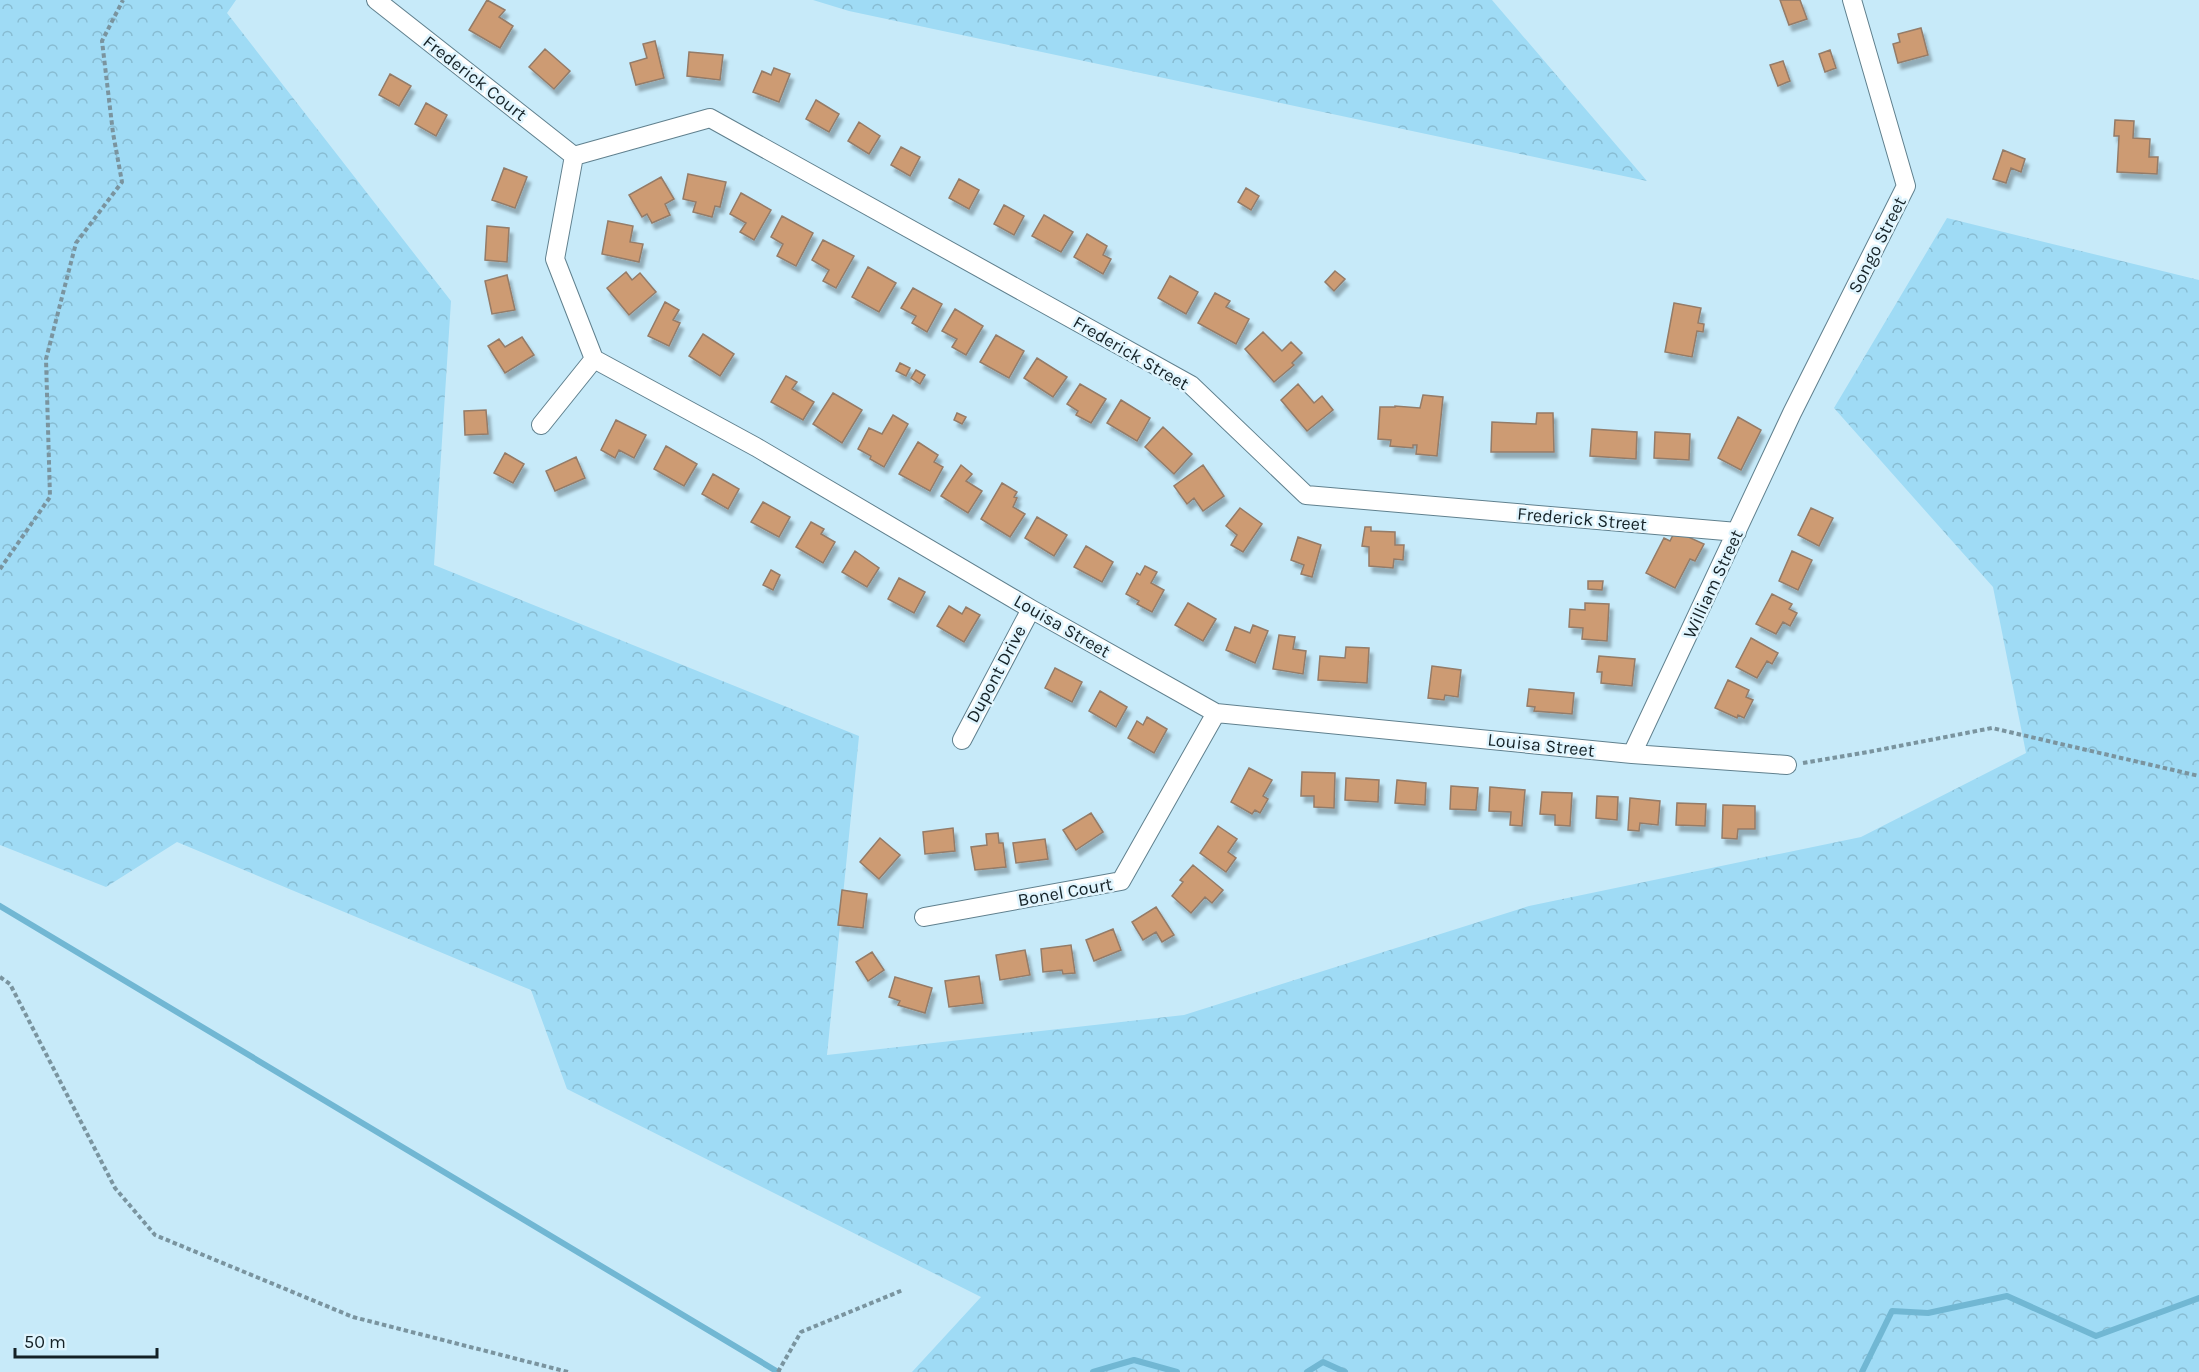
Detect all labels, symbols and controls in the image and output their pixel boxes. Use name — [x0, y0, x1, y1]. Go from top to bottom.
street label: Frederick Court — [419, 31, 531, 126]
street label: Songo Street — [1843, 193, 1911, 297]
street label: Frederick Street — [1069, 311, 1193, 395]
street label: Frederick Street — [1516, 502, 1648, 536]
street label: William Street — [1678, 526, 1748, 642]
street label: Louisa Street — [1010, 590, 1114, 663]
street label: Dupont Drive — [961, 622, 1031, 726]
street label: Louisa Street — [1486, 728, 1596, 762]
street label: Bonel Court — [1016, 873, 1114, 911]
scale bar — [15, 1321, 158, 1359]
text: 50 m — [24, 1331, 66, 1353]

